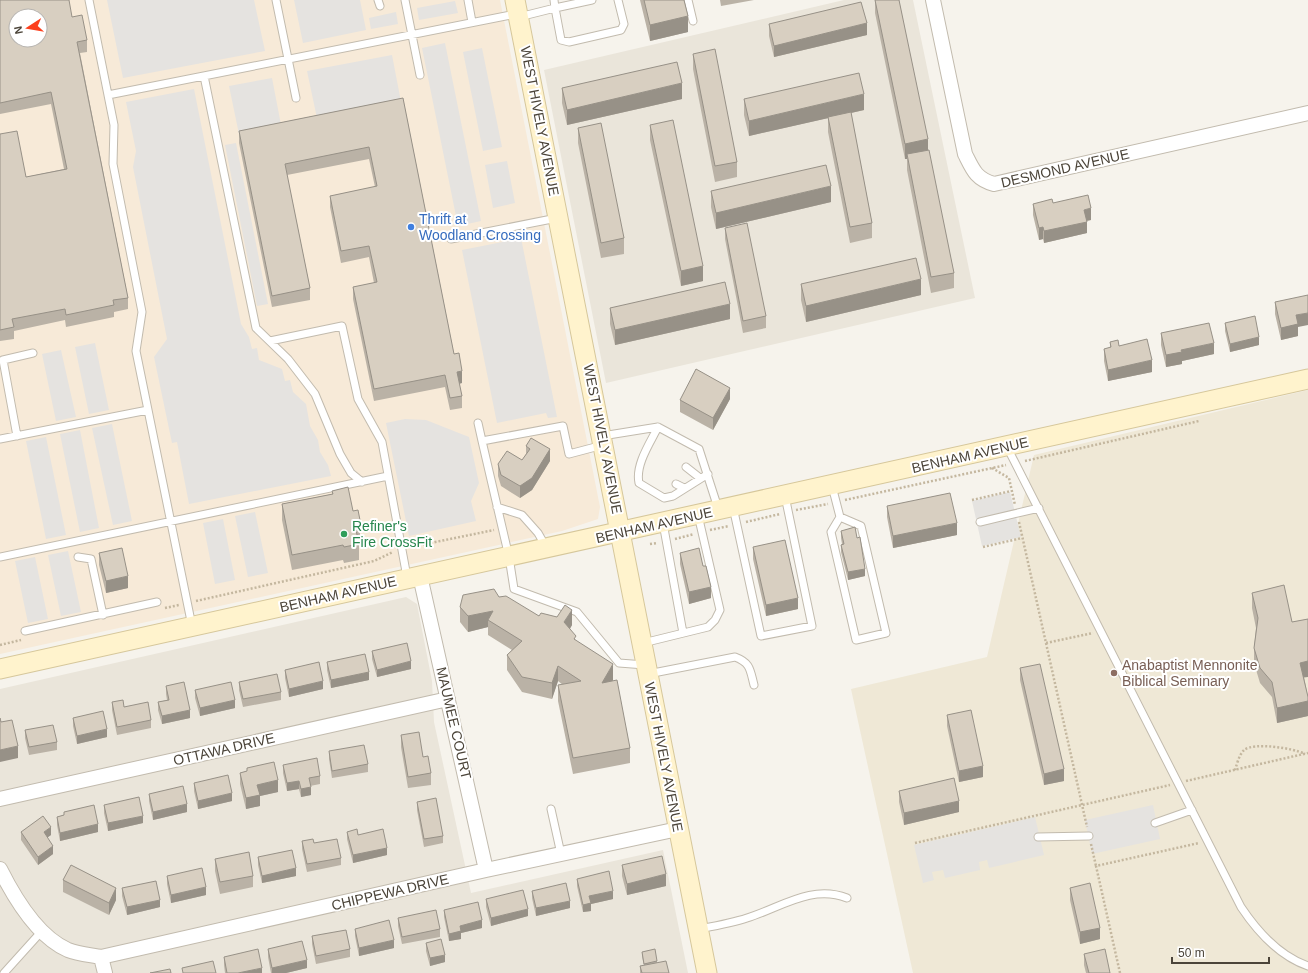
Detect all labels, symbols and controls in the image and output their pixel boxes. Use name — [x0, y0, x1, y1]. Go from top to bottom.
north arrow — [8, 8, 48, 48]
text: N — [12, 25, 25, 35]
street label: WEST HIVELY AVENUE — [518, 45, 562, 197]
street label: DESMOND AVENUE — [999, 145, 1131, 191]
place label: Thrift at Woodland Crossing — [419, 211, 541, 243]
marker: Thrift at Woodland Crossing — [406, 222, 416, 232]
street label: WEST HIVELY AVENUE — [581, 363, 625, 515]
street label: BENHAM AVENUE — [910, 434, 1030, 476]
street label: BENHAM AVENUE — [594, 504, 714, 546]
place label: Refiner's Fire CrossFit — [352, 518, 432, 550]
marker: Refiner's Fire CrossFit — [339, 529, 349, 539]
street label: BENHAM AVENUE — [278, 573, 398, 615]
place label: Anabaptist Mennonite Biblical Seminary — [1122, 657, 1258, 689]
street label: MAUMEE COURT — [433, 665, 475, 781]
marker: Anabaptist Mennonite Biblical Seminary — [1109, 668, 1119, 678]
street label: WEST HIVELY AVENUE — [642, 681, 686, 833]
street label: OTTAWA DRIVE — [172, 730, 276, 768]
street label: CHIPPEWA DRIVE — [330, 871, 450, 913]
scale bar — [1172, 939, 1269, 965]
text: 50 m — [1178, 946, 1205, 960]

